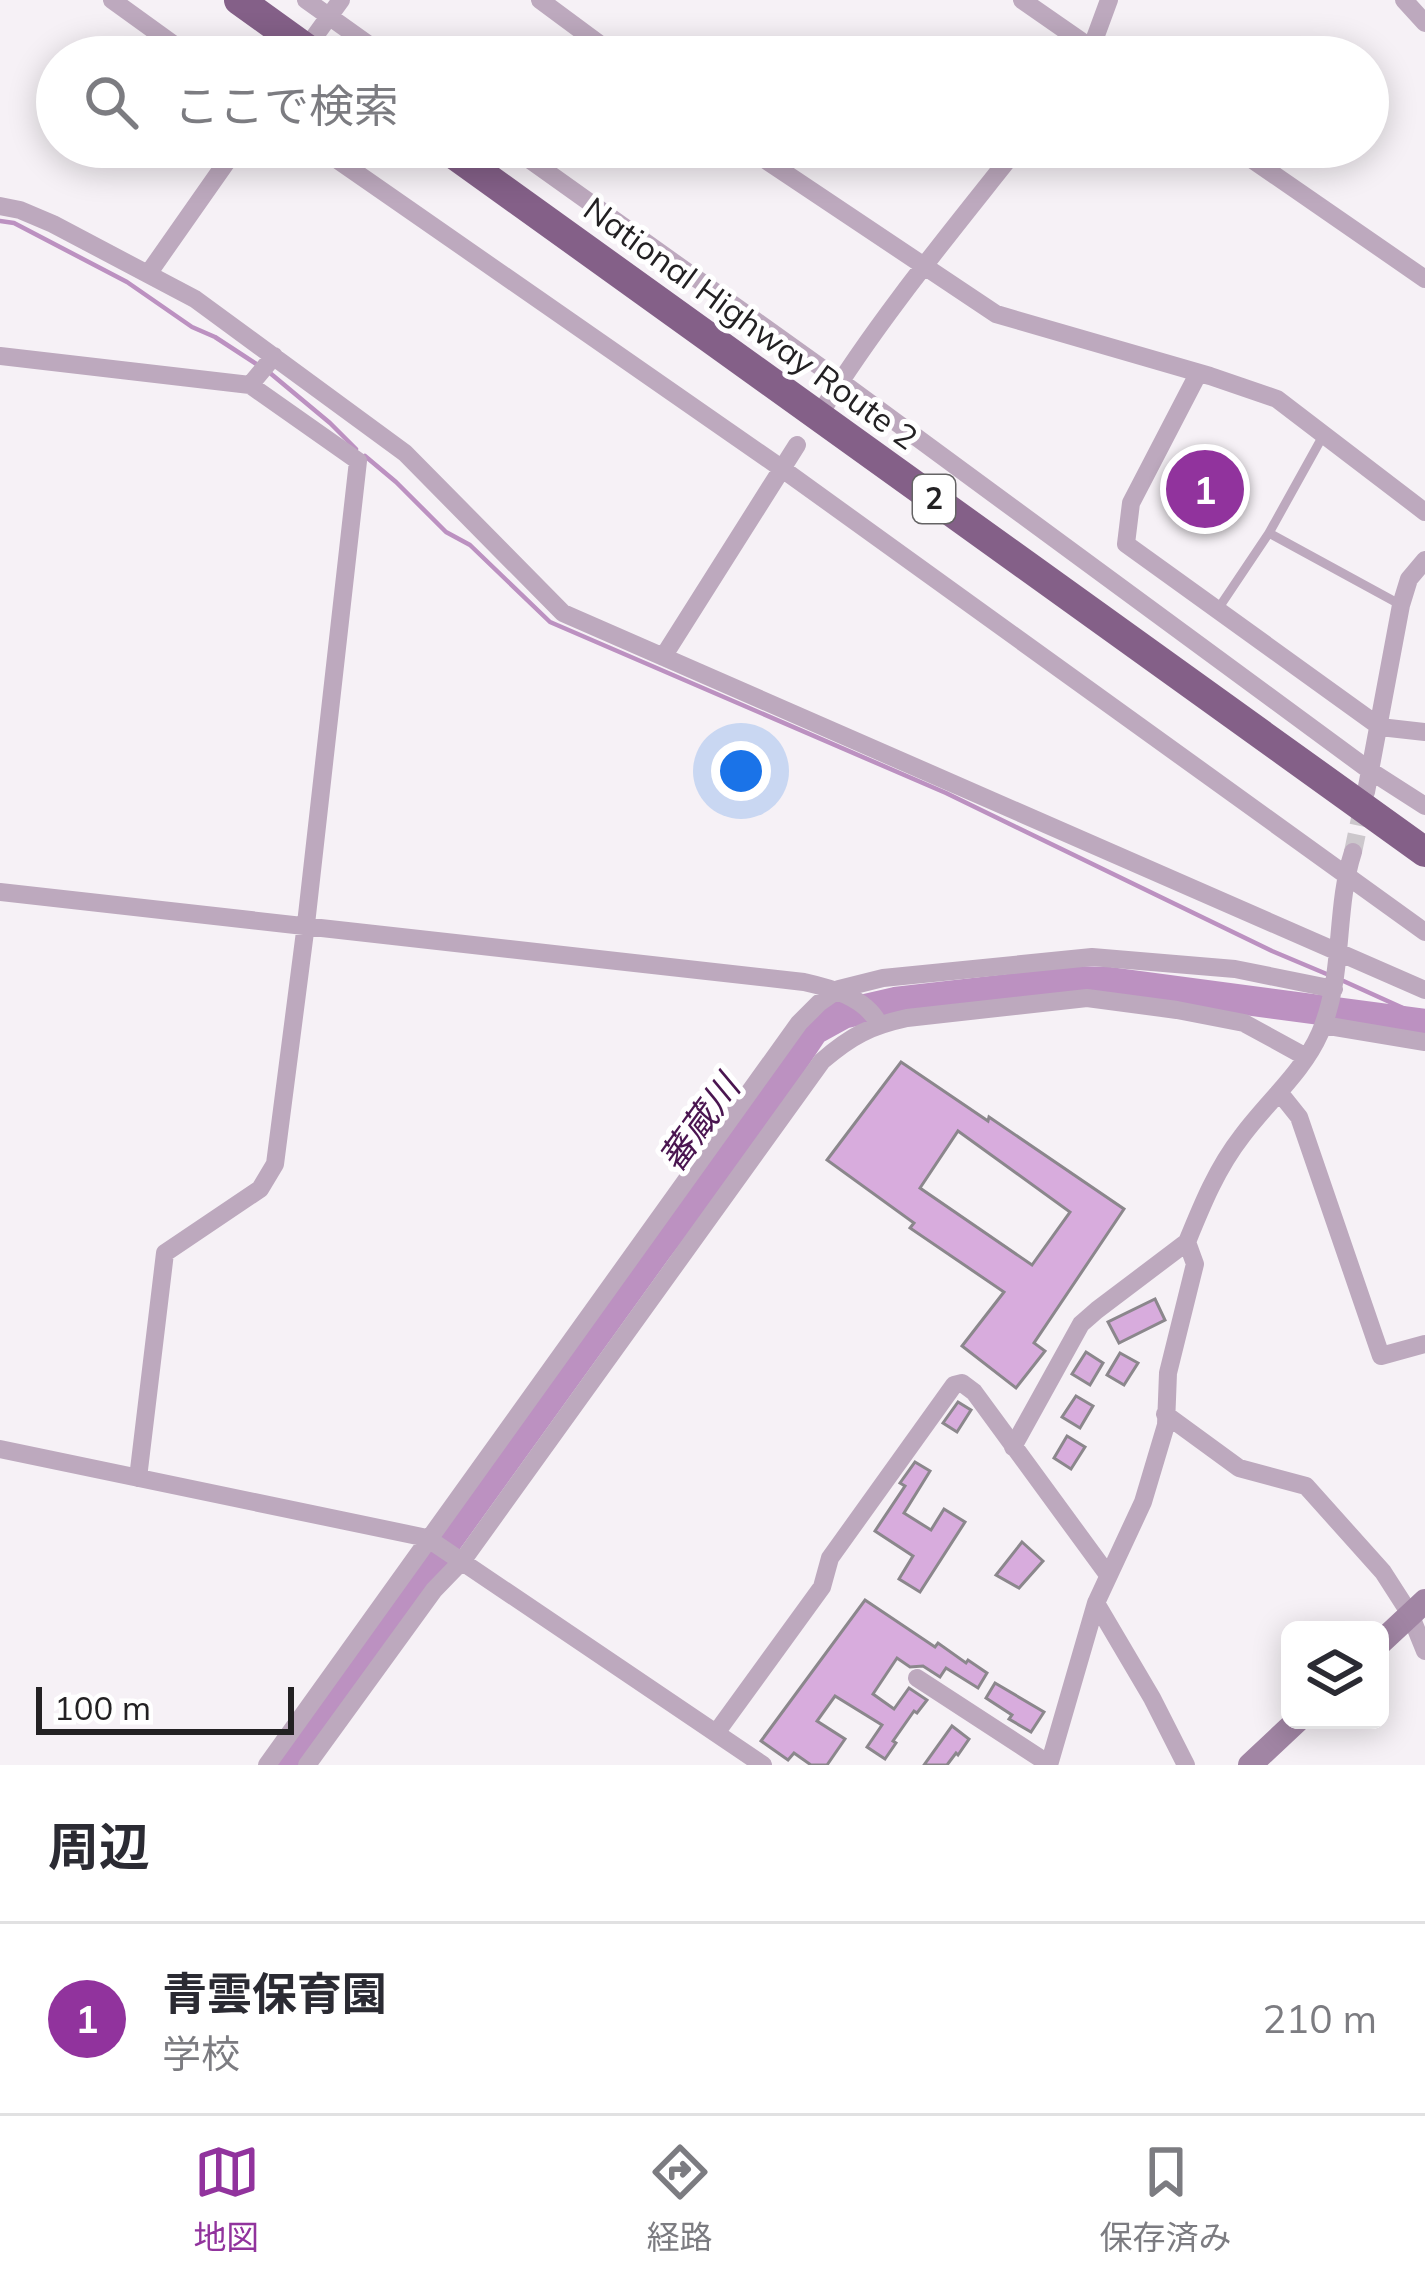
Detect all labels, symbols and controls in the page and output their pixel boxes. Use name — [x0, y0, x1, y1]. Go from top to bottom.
search box — [36, 36, 1389, 168]
icon: search — [78, 69, 144, 135]
text: ここで検索 — [174, 77, 399, 133]
street label: National Highway Route 2 — [576, 188, 926, 458]
pin: 1 — [1166, 444, 1244, 534]
road number: 2 — [913, 475, 955, 523]
your location — [711, 741, 771, 801]
water label: 蕃蔵川 — [649, 1063, 751, 1180]
map controls — [1281, 1621, 1389, 1729]
button: layers — [1281, 1621, 1389, 1729]
scale bar — [36, 1681, 294, 1734]
text: 100 m — [54, 1687, 151, 1728]
text: 周辺 — [48, 1814, 150, 1878]
text: 青雲保育園 — [162, 1965, 387, 2021]
text: 1 — [75, 1994, 99, 2043]
text: 210 m — [1262, 1994, 1377, 2043]
text: 学校 — [162, 2029, 240, 2078]
tab: 地図 — [194, 2139, 260, 2259]
tab: 経路 — [647, 2139, 713, 2259]
tab: 保存済み — [1100, 2139, 1232, 2259]

